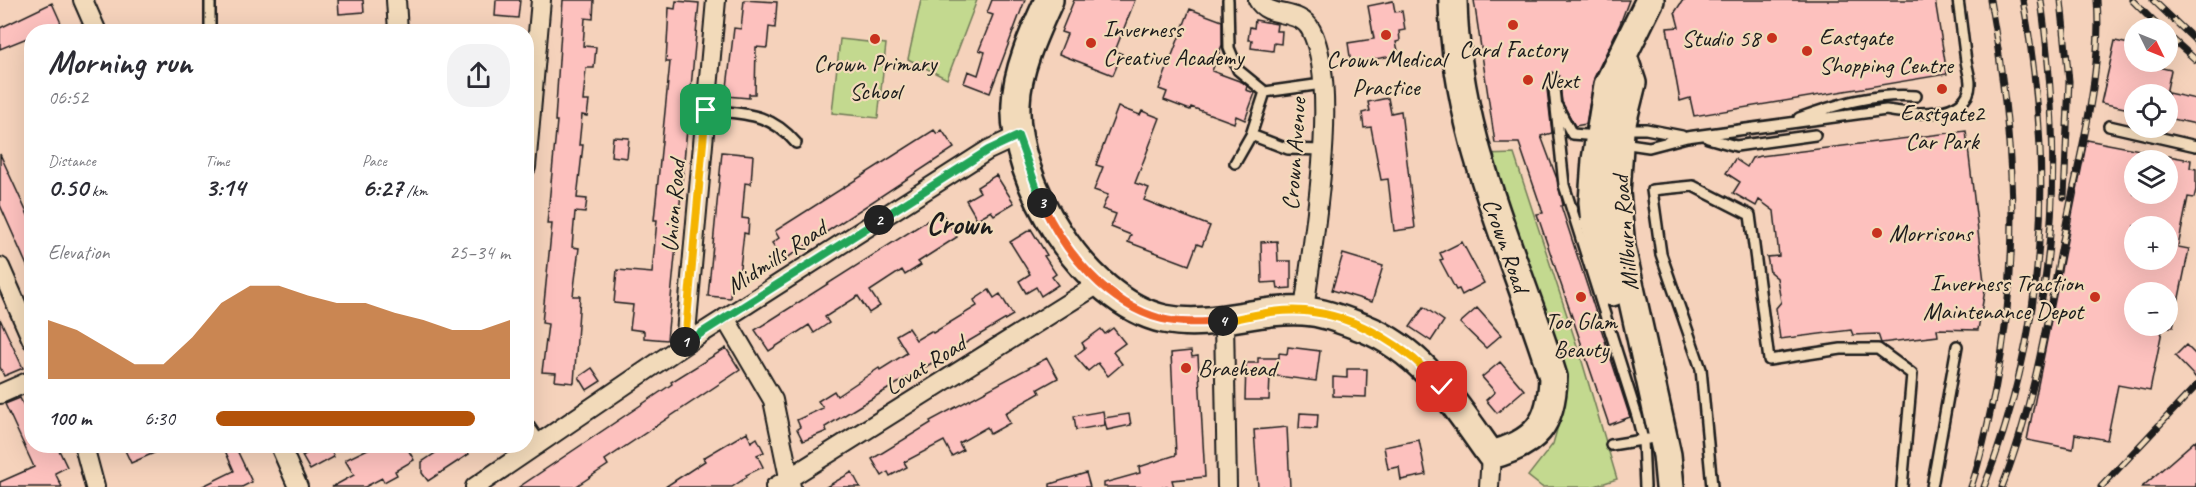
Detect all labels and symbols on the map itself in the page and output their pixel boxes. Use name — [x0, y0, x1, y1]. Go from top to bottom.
place label: Inverness Creative Academy — [1103, 14, 1245, 72]
marker: Card Factory — [1506, 18, 1520, 32]
north arrow — [2124, 18, 2178, 72]
place label: Eastgate Shopping Centre — [1819, 22, 1955, 80]
place label: Studio 58 — [1681, 23, 1762, 53]
marker: Crown Medical Practice — [1379, 28, 1393, 42]
marker: Studio 58 — [1765, 31, 1779, 45]
marker: Crown Primary School — [868, 32, 882, 46]
place label: Card Factory — [1459, 34, 1569, 64]
marker: Inverness Creative Academy — [1084, 36, 1098, 50]
place label: Crown Medical Practice — [1326, 44, 1450, 102]
marker: Eastgate Shopping Centre — [1800, 44, 1814, 58]
place label: Crown Primary School — [814, 48, 938, 106]
place label: Next — [1540, 65, 1581, 95]
marker: Next — [1521, 73, 1535, 87]
marker: Eastgate2 Car Park — [1935, 82, 1949, 96]
pin — [680, 84, 731, 135]
street label: Crown Avenue — [1275, 95, 1313, 211]
place label: Eastgate2 Car Park — [1900, 98, 1986, 156]
street label: Union Road — [654, 155, 692, 254]
street label: Millburn Road — [1605, 170, 1645, 292]
pin: 3 — [1027, 188, 1057, 218]
street label: Crown Road — [1476, 194, 1537, 299]
pin: 2 — [864, 205, 894, 235]
district label: Crown — [926, 205, 994, 243]
street label: Midmills Road — [720, 211, 835, 301]
place label: Morrisons — [1889, 218, 1974, 248]
marker: Morrisons — [1870, 226, 1884, 240]
place label: Inverness Traction Maintenance Depot — [1923, 268, 2085, 326]
marker: Too Glam Beauty — [1574, 290, 1588, 304]
marker: Inverness Traction Maintenance Depot — [2088, 290, 2102, 304]
pin: 4 — [1208, 306, 1238, 336]
place label: Too Glam Beauty — [1545, 306, 1618, 364]
street label: Lovat Road — [879, 326, 974, 402]
pin: 1 — [670, 327, 700, 357]
place label: Braehead — [1198, 353, 1279, 383]
marker: Braehead — [1179, 361, 1193, 375]
pin — [1416, 361, 1467, 412]

